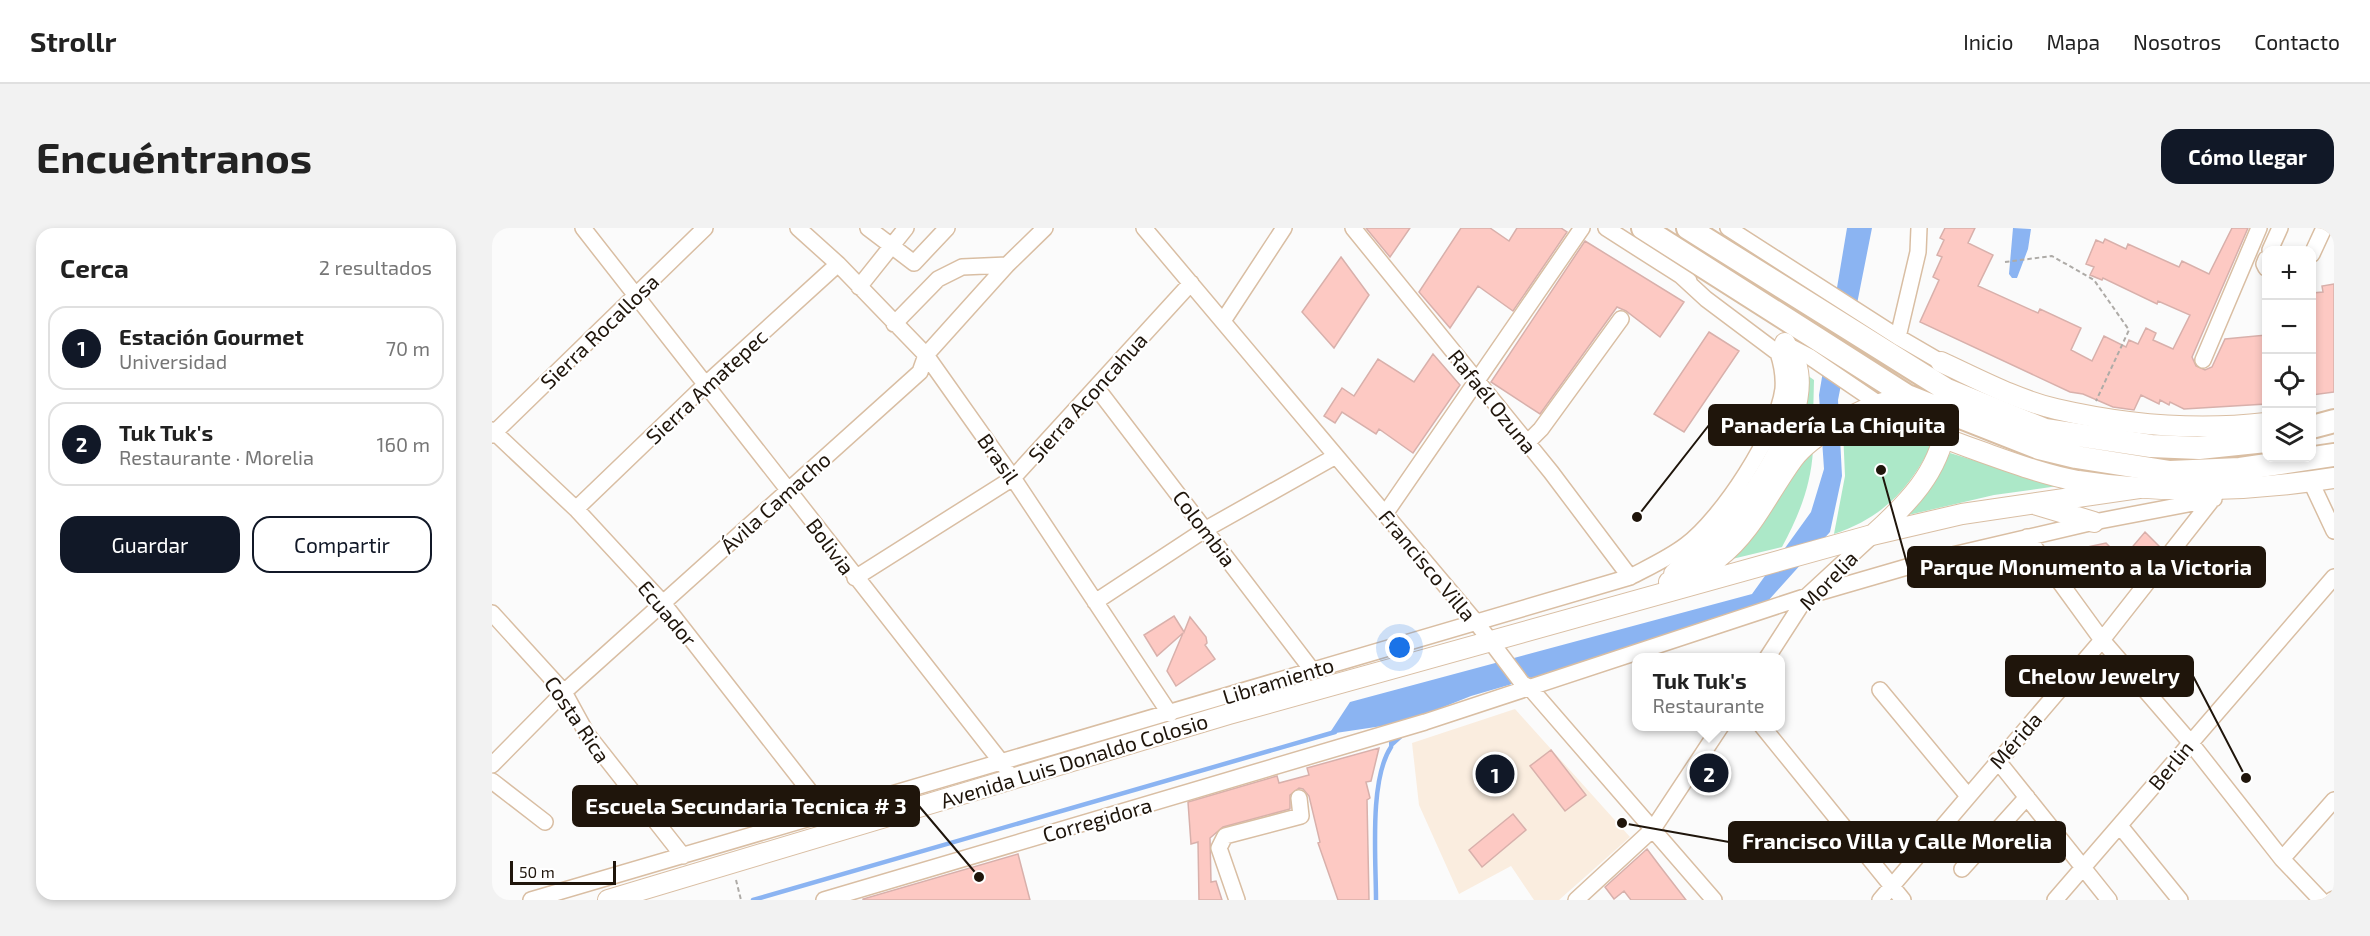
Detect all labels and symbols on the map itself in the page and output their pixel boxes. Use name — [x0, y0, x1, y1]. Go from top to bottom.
street label: Sierra Rocallosa — [535, 268, 663, 394]
street label: Sierra Amatepec — [640, 323, 772, 449]
street label: Sierra Aconcahua — [1022, 327, 1152, 467]
street label: Rafaél Ozuna — [1444, 344, 1542, 458]
callout: Panadería La Chiquita — [1709, 405, 1958, 445]
text: Panadería La Chiquita — [1720, 411, 1946, 437]
street label: Brasil — [973, 428, 1025, 488]
street label: Ávila Camacho — [715, 446, 835, 558]
street label: Colombia — [1168, 485, 1242, 571]
street label: Francisco Villa — [1374, 504, 1482, 626]
street label: Bolivia — [802, 513, 860, 579]
street label: Morelia — [1794, 545, 1862, 615]
callout: Parque Monumento a la Victoria — [1908, 547, 2265, 587]
text: Parque Monumento a la Victoria — [1920, 553, 2252, 579]
street label: Ecuador — [633, 575, 703, 651]
your location — [1385, 633, 1414, 662]
street label: Libramiento — [1219, 651, 1337, 709]
callout: Chelow Jewelry — [2006, 656, 2193, 696]
text: Chelow Jewelry — [2018, 662, 2180, 689]
street label: Costa Rica — [540, 671, 616, 767]
street label: Avenida Luis Donaldo Colosio — [937, 707, 1211, 813]
street label: Mérida — [1984, 707, 2046, 773]
street label: Berlin — [2142, 735, 2198, 795]
pin: 2 — [1690, 750, 1728, 796]
pin: 1 — [1476, 752, 1514, 796]
callout: Escuela Secundaria Tecnica # 3 — [573, 786, 919, 826]
street label: Corregidora — [1039, 791, 1155, 847]
text: Escuela Secundaria Tecnica # 3 — [585, 792, 907, 818]
callout: Francisco Villa y Calle Morelia — [1729, 822, 2065, 862]
text: Francisco Villa y Calle Morelia — [1742, 827, 2052, 854]
scale bar — [510, 858, 616, 886]

